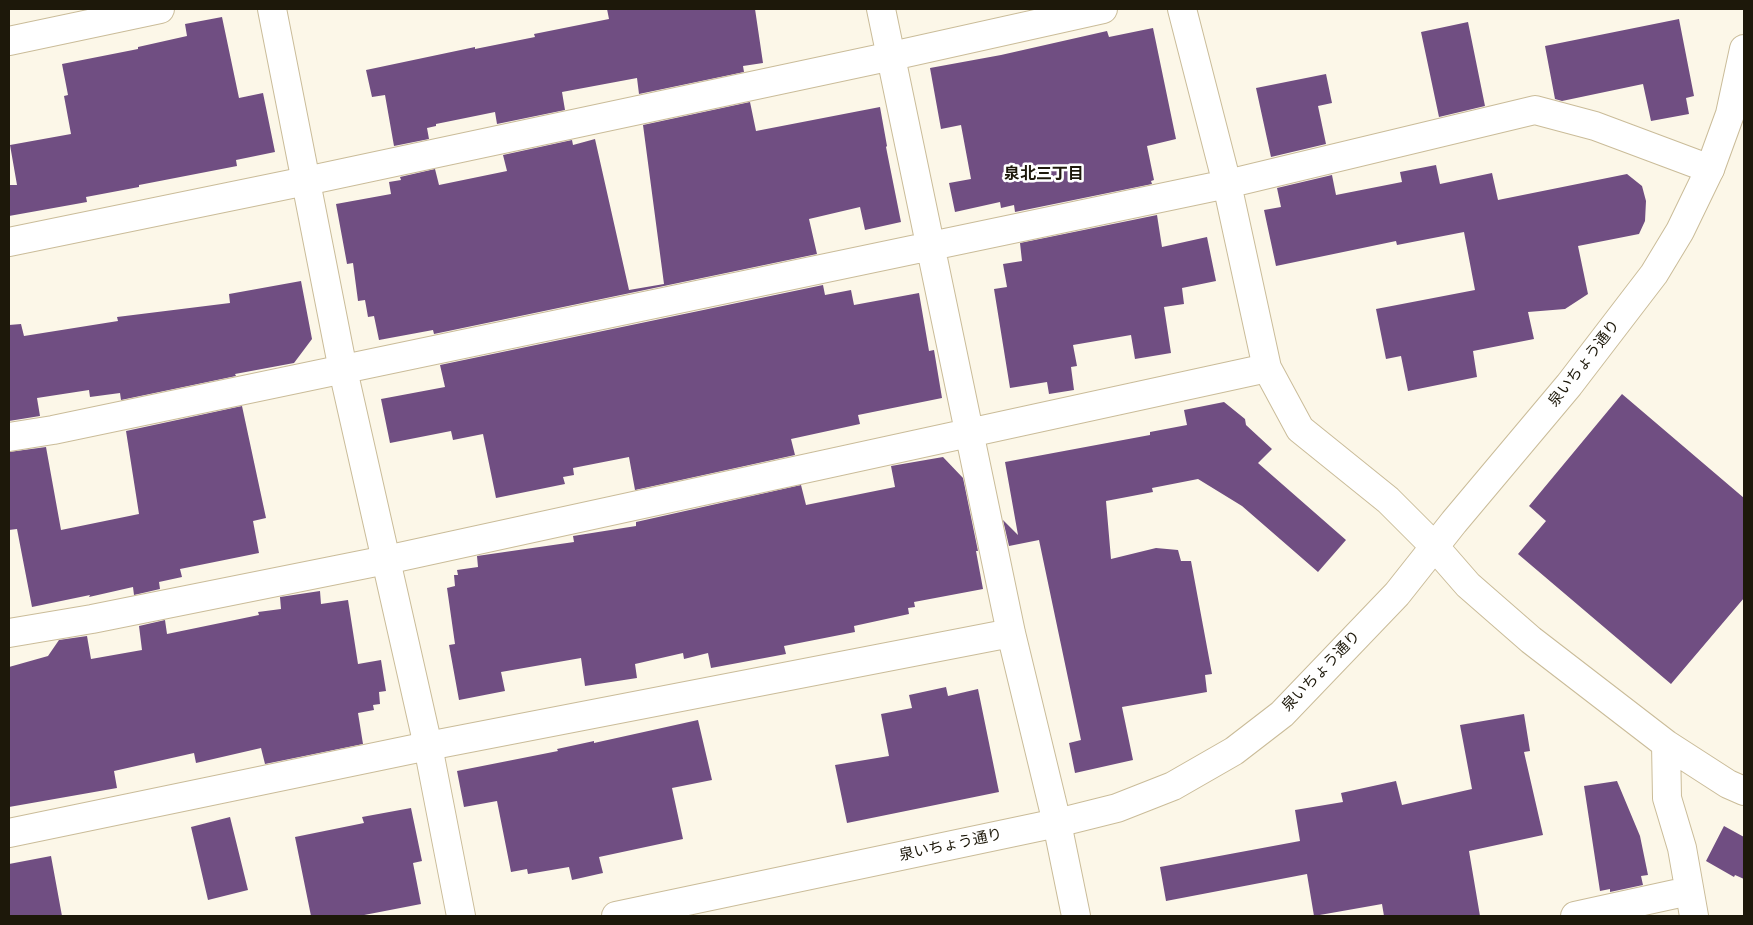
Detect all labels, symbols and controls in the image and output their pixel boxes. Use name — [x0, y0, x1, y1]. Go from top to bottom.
district label: 泉北三丁目 — [1004, 165, 1084, 185]
street label: 泉いちょう通り — [1546, 317, 1624, 411]
street label: 泉いちょう通り — [1279, 628, 1365, 716]
street label: 泉いちょう通り — [898, 826, 1004, 866]

